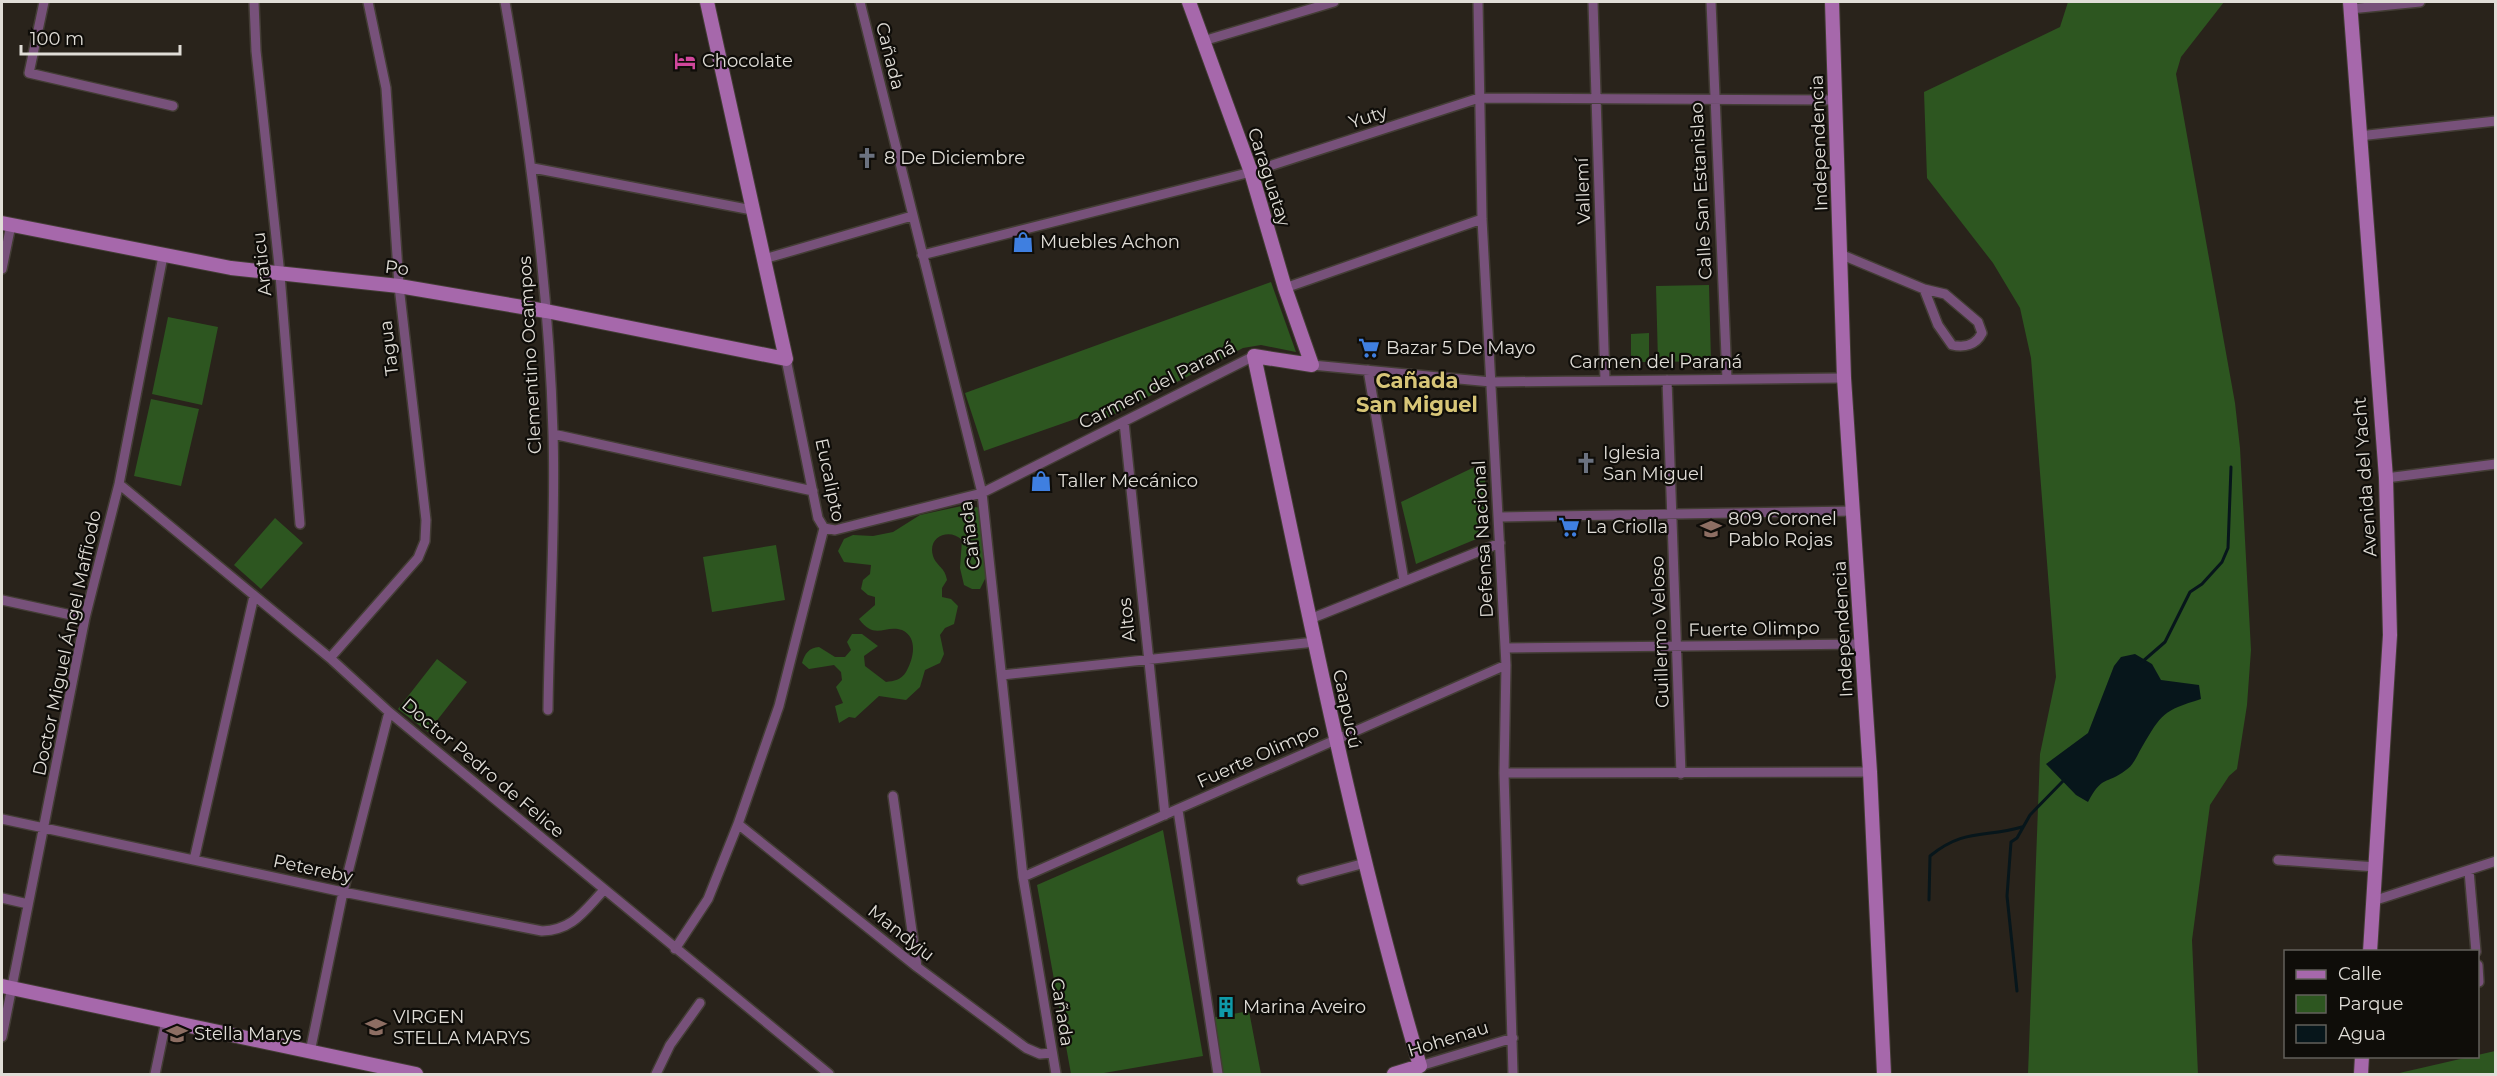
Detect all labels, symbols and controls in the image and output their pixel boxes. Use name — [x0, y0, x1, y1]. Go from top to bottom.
scale bar — [21, 18, 180, 56]
street label: Cañada — [871, 20, 909, 92]
text: 100 m — [30, 28, 84, 50]
hotel icon: Chocolate — [673, 49, 697, 73]
place label: Chocolate — [702, 50, 793, 72]
street label: Independencia — [1806, 74, 1832, 212]
street label: Yuty — [1346, 100, 1390, 134]
street label: Calle San Estanislao — [1685, 102, 1717, 280]
street label: Caraguatay — [1243, 125, 1295, 229]
church icon: 8 De Diciembre — [855, 146, 879, 170]
place label: 8 De Diciembre — [884, 147, 1025, 169]
street label: Vallemí — [1571, 156, 1595, 225]
shop icon: Muebles Achon — [1011, 230, 1035, 254]
street label: Araticu — [248, 231, 276, 297]
place label: Muebles Achon — [1040, 231, 1180, 253]
street label: Clementino Ocampos — [514, 255, 546, 455]
street label: Po — [384, 256, 410, 280]
street label: Tagua — [375, 319, 403, 377]
street label: Carmen del Paraná — [1075, 336, 1239, 434]
supermarket icon: Bazar 5 De Mayo — [1357, 336, 1381, 360]
place label: Bazar 5 De Mayo — [1386, 337, 1536, 359]
street label: Carmen del Paraná — [1570, 351, 1742, 373]
district label: Cañada San Miguel — [1356, 368, 1478, 417]
street label: Avenida del Yacht — [2348, 396, 2382, 558]
street label: Eucalipto — [810, 436, 850, 524]
place label: Iglesia San Miguel — [1603, 442, 1704, 485]
church icon: Iglesia San Miguel — [1574, 451, 1598, 475]
street label: Defensa Nacional — [1468, 460, 1498, 618]
shop icon: Taller Mecánico — [1029, 469, 1053, 493]
place label: Taller Mecánico — [1058, 470, 1198, 492]
street label: Cañada — [955, 499, 985, 571]
street label: Doctor Miguel Ángel Maffiodo — [28, 508, 106, 778]
place label: 809 Coronel Pablo Rojas — [1728, 508, 1837, 551]
supermarket icon: La Criolla — [1557, 515, 1581, 539]
place label: La Criolla — [1586, 516, 1668, 538]
school or university icon: 809 Coronel Pablo Rojas — [1699, 517, 1723, 541]
street label: Guillermo Veloso — [1646, 556, 1674, 708]
street label: Independencia — [1828, 560, 1858, 698]
street label: Altos — [1114, 596, 1140, 643]
street label: Fuerte Olimpo — [1688, 617, 1820, 641]
street label: Caapucú — [1328, 667, 1366, 751]
street label: Doctor Pedro de Felice — [397, 693, 569, 843]
street label: Fuerte Olimpo — [1193, 719, 1323, 793]
street label: Petereby — [271, 850, 355, 888]
street label: Mandyju — [863, 900, 939, 966]
legend — [2284, 950, 2479, 1058]
text: Calle — [2338, 963, 2382, 985]
street label: Cañada — [1046, 976, 1078, 1048]
text: Parque — [2338, 993, 2404, 1015]
building icon: Marina Aveiro — [1214, 995, 1238, 1019]
place label: Marina Aveiro — [1243, 996, 1366, 1018]
place label: VIRGEN STELLA MARYS — [393, 1006, 530, 1049]
school or university icon: VIRGEN STELLA MARYS — [364, 1015, 388, 1039]
street label: Hohenau — [1405, 1016, 1491, 1062]
school or university icon: Stella Marys — [165, 1022, 189, 1046]
place label: Stella Marys — [194, 1023, 301, 1045]
text: Agua — [2338, 1023, 2386, 1045]

